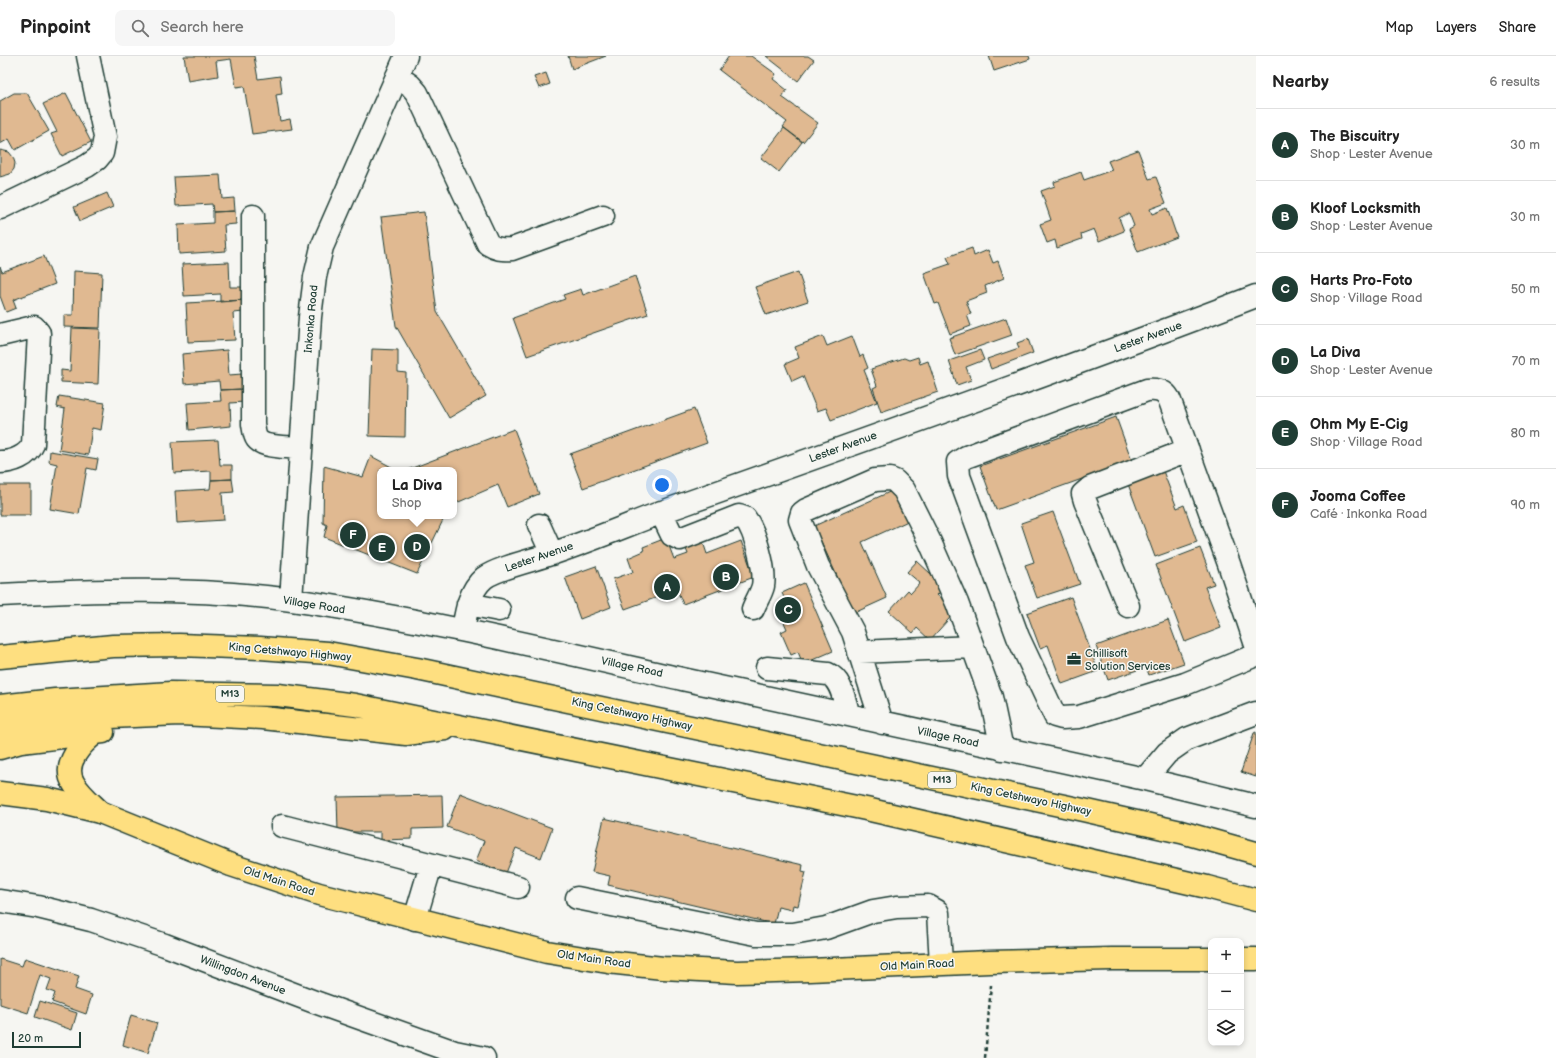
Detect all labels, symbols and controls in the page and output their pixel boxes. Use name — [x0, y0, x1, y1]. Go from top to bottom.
search box — [115, 10, 395, 46]
text: Pinpoint — [20, 16, 91, 39]
icon: search — [129, 17, 151, 39]
text: Search here — [161, 18, 244, 37]
text: Map — [1385, 19, 1413, 36]
text: Layers — [1435, 19, 1477, 36]
text: Share — [1499, 19, 1536, 36]
text: Nearby — [1272, 72, 1329, 92]
text: 6 results — [1490, 74, 1540, 90]
text: The Biscuitry — [1310, 127, 1400, 146]
text: A — [1281, 137, 1289, 153]
text: 30 m — [1510, 137, 1540, 153]
text: Shop · Lester Avenue — [1310, 146, 1433, 162]
text: Kloof Locksmith — [1310, 199, 1421, 218]
text: B — [1280, 209, 1290, 225]
text: 30 m — [1510, 209, 1540, 225]
text: Shop · Lester Avenue — [1310, 218, 1433, 234]
text: Harts Pro-Foto — [1310, 271, 1413, 290]
text: C — [1280, 281, 1290, 297]
text: 50 m — [1511, 281, 1540, 297]
street label: Inkonka Road — [302, 284, 320, 354]
text: Shop · Village Road — [1310, 290, 1422, 306]
street label: Lester Avenue — [1112, 319, 1184, 355]
text: La Diva — [1310, 343, 1361, 362]
text: D — [1280, 353, 1290, 369]
text: 70 m — [1512, 353, 1540, 369]
text: Shop · Lester Avenue — [1310, 362, 1433, 378]
text: Ohm My E-Cig — [1310, 415, 1408, 434]
text: E — [1281, 425, 1289, 441]
text: 80 m — [1511, 425, 1540, 441]
street label: Lester Avenue — [807, 429, 879, 465]
text: Shop · Village Road — [1310, 434, 1422, 450]
popup — [377, 467, 457, 519]
your location — [652, 475, 672, 495]
text: La Diva — [392, 476, 442, 495]
text: Jooma Coffee — [1310, 487, 1406, 506]
text: Shop — [392, 495, 422, 511]
text: F — [1281, 497, 1289, 513]
text: 90 m — [1511, 497, 1540, 513]
text: Café · Inkonka Road — [1310, 506, 1427, 522]
pin: F — [340, 520, 366, 550]
pin: D — [404, 532, 430, 562]
pin: E — [369, 533, 395, 563]
street label: Lester Avenue — [503, 539, 575, 575]
pin: B — [713, 562, 739, 592]
pin: A — [654, 572, 680, 602]
street label: Village Road — [282, 594, 346, 616]
pin: C — [775, 595, 801, 625]
street label: King Cetshwayo Highway — [228, 640, 352, 664]
place label: Chillisoft Solution Services — [1085, 647, 1171, 673]
office icon: Chillisoft Solution Services — [1066, 651, 1082, 667]
street label: Village Road — [600, 654, 664, 680]
road number: M13 — [216, 686, 244, 702]
street label: King Cetshwayo Highway — [570, 695, 694, 733]
street label: Village Road — [916, 724, 980, 750]
road number: M13 — [928, 772, 956, 788]
street label: King Cetshwayo Highway — [969, 780, 1093, 818]
street label: Old Main Road — [242, 863, 316, 899]
map controls — [1208, 938, 1244, 1046]
button: + — [1208, 938, 1244, 974]
street label: Old Main Road — [556, 947, 632, 971]
street label: Willingdon Avenue — [198, 953, 288, 998]
street label: Old Main Road — [880, 957, 954, 973]
button: − — [1208, 974, 1244, 1010]
button: layers — [1208, 1010, 1244, 1046]
scale bar — [12, 1030, 81, 1049]
text: 20 m — [18, 1032, 43, 1045]

